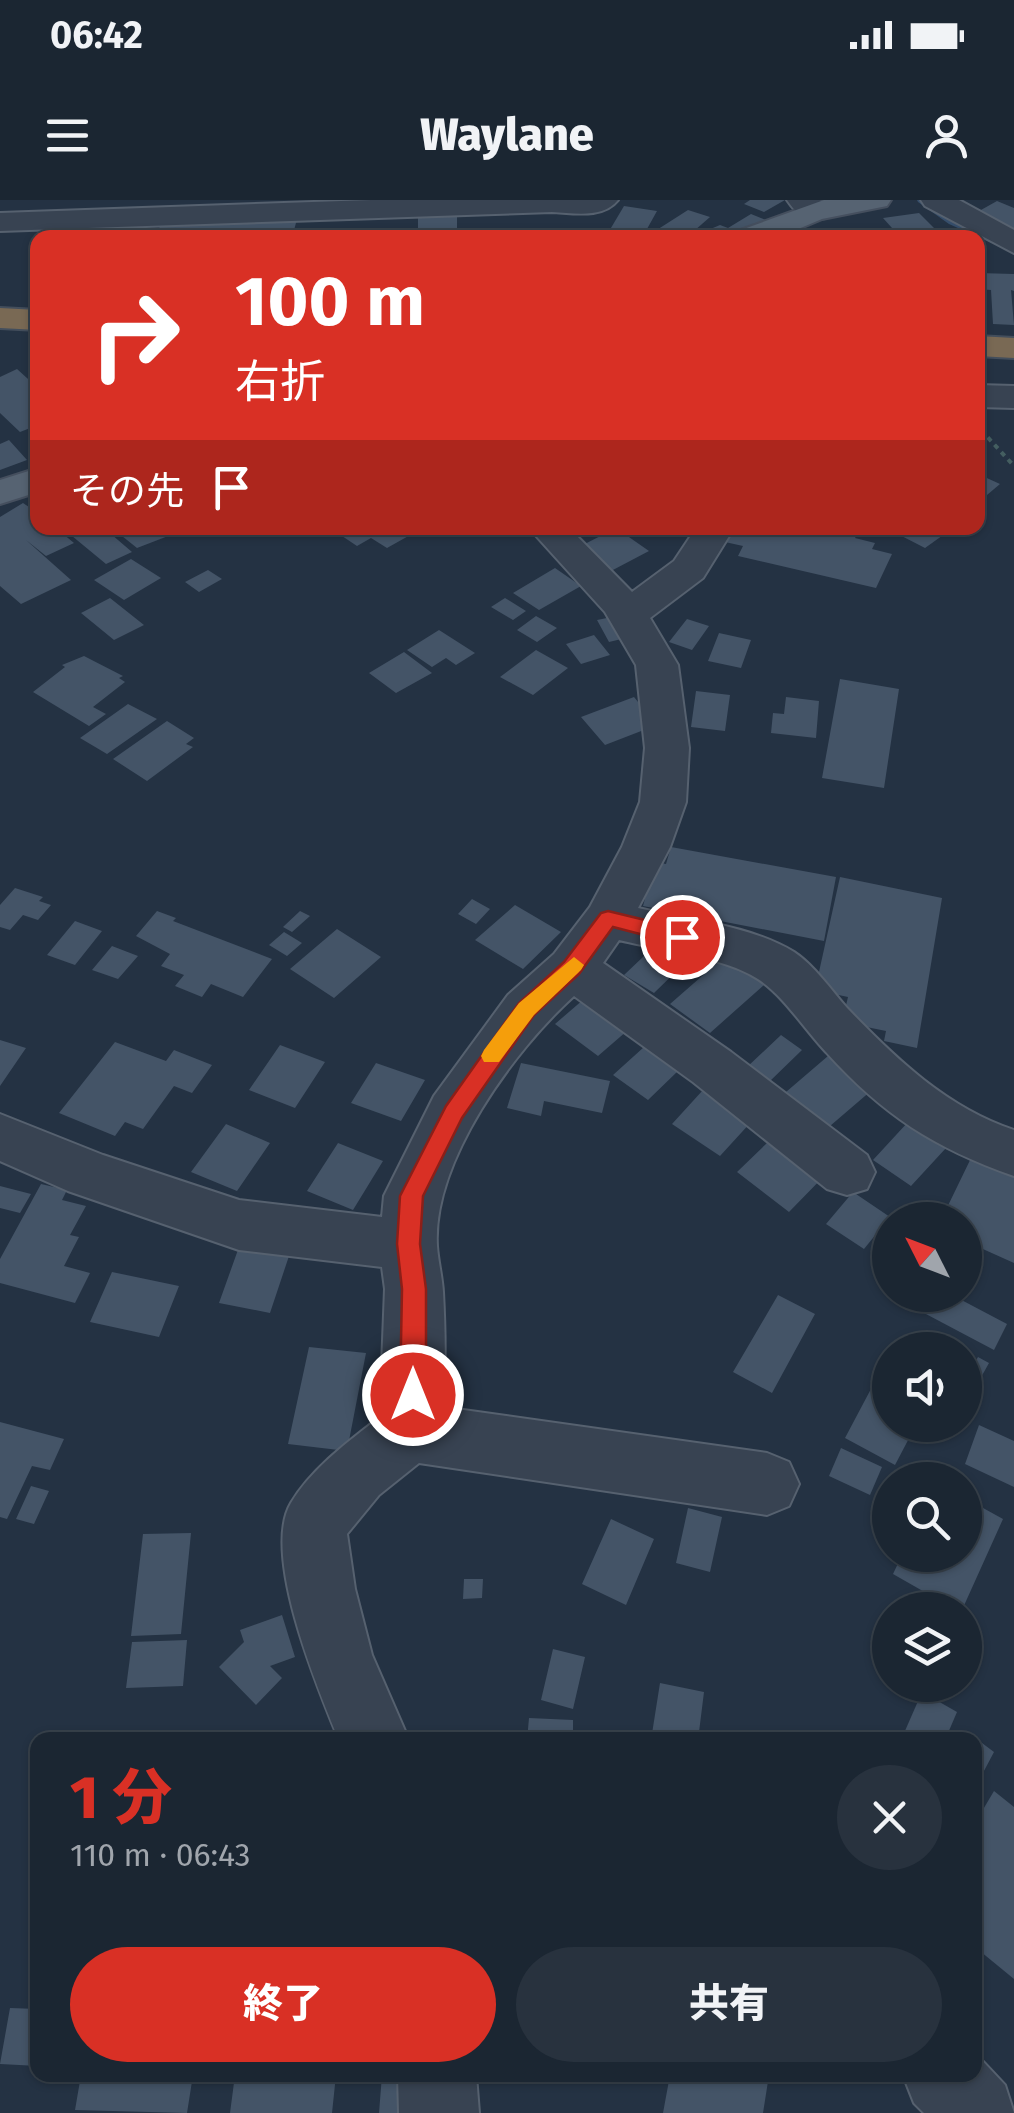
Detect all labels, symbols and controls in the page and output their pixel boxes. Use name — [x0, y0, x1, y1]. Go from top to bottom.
text: 06:42 — [50, 12, 143, 58]
icon: menu — [40, 108, 95, 163]
text: Waylane — [420, 108, 594, 162]
icon: person — [919, 108, 974, 163]
text: 100 m — [235, 260, 425, 344]
icon: right — [70, 270, 200, 400]
text: 右折 — [235, 355, 325, 409]
icon: arrive — [204, 460, 259, 515]
text: その先 — [70, 468, 184, 514]
pin — [640, 895, 725, 980]
icon: arrive — [655, 910, 710, 965]
north arrow — [872, 1202, 982, 1312]
map controls — [872, 1202, 982, 1702]
button: sound — [872, 1332, 982, 1442]
position arrow — [361, 1343, 465, 1447]
button: search — [872, 1462, 982, 1572]
button: layers — [872, 1592, 982, 1702]
text: 1 分 — [70, 1762, 172, 1834]
button: close — [837, 1765, 942, 1870]
text: 110 m · 06:43 — [70, 1836, 251, 1874]
button: 終了 — [70, 1947, 496, 2062]
button: 共有 — [516, 1947, 942, 2062]

